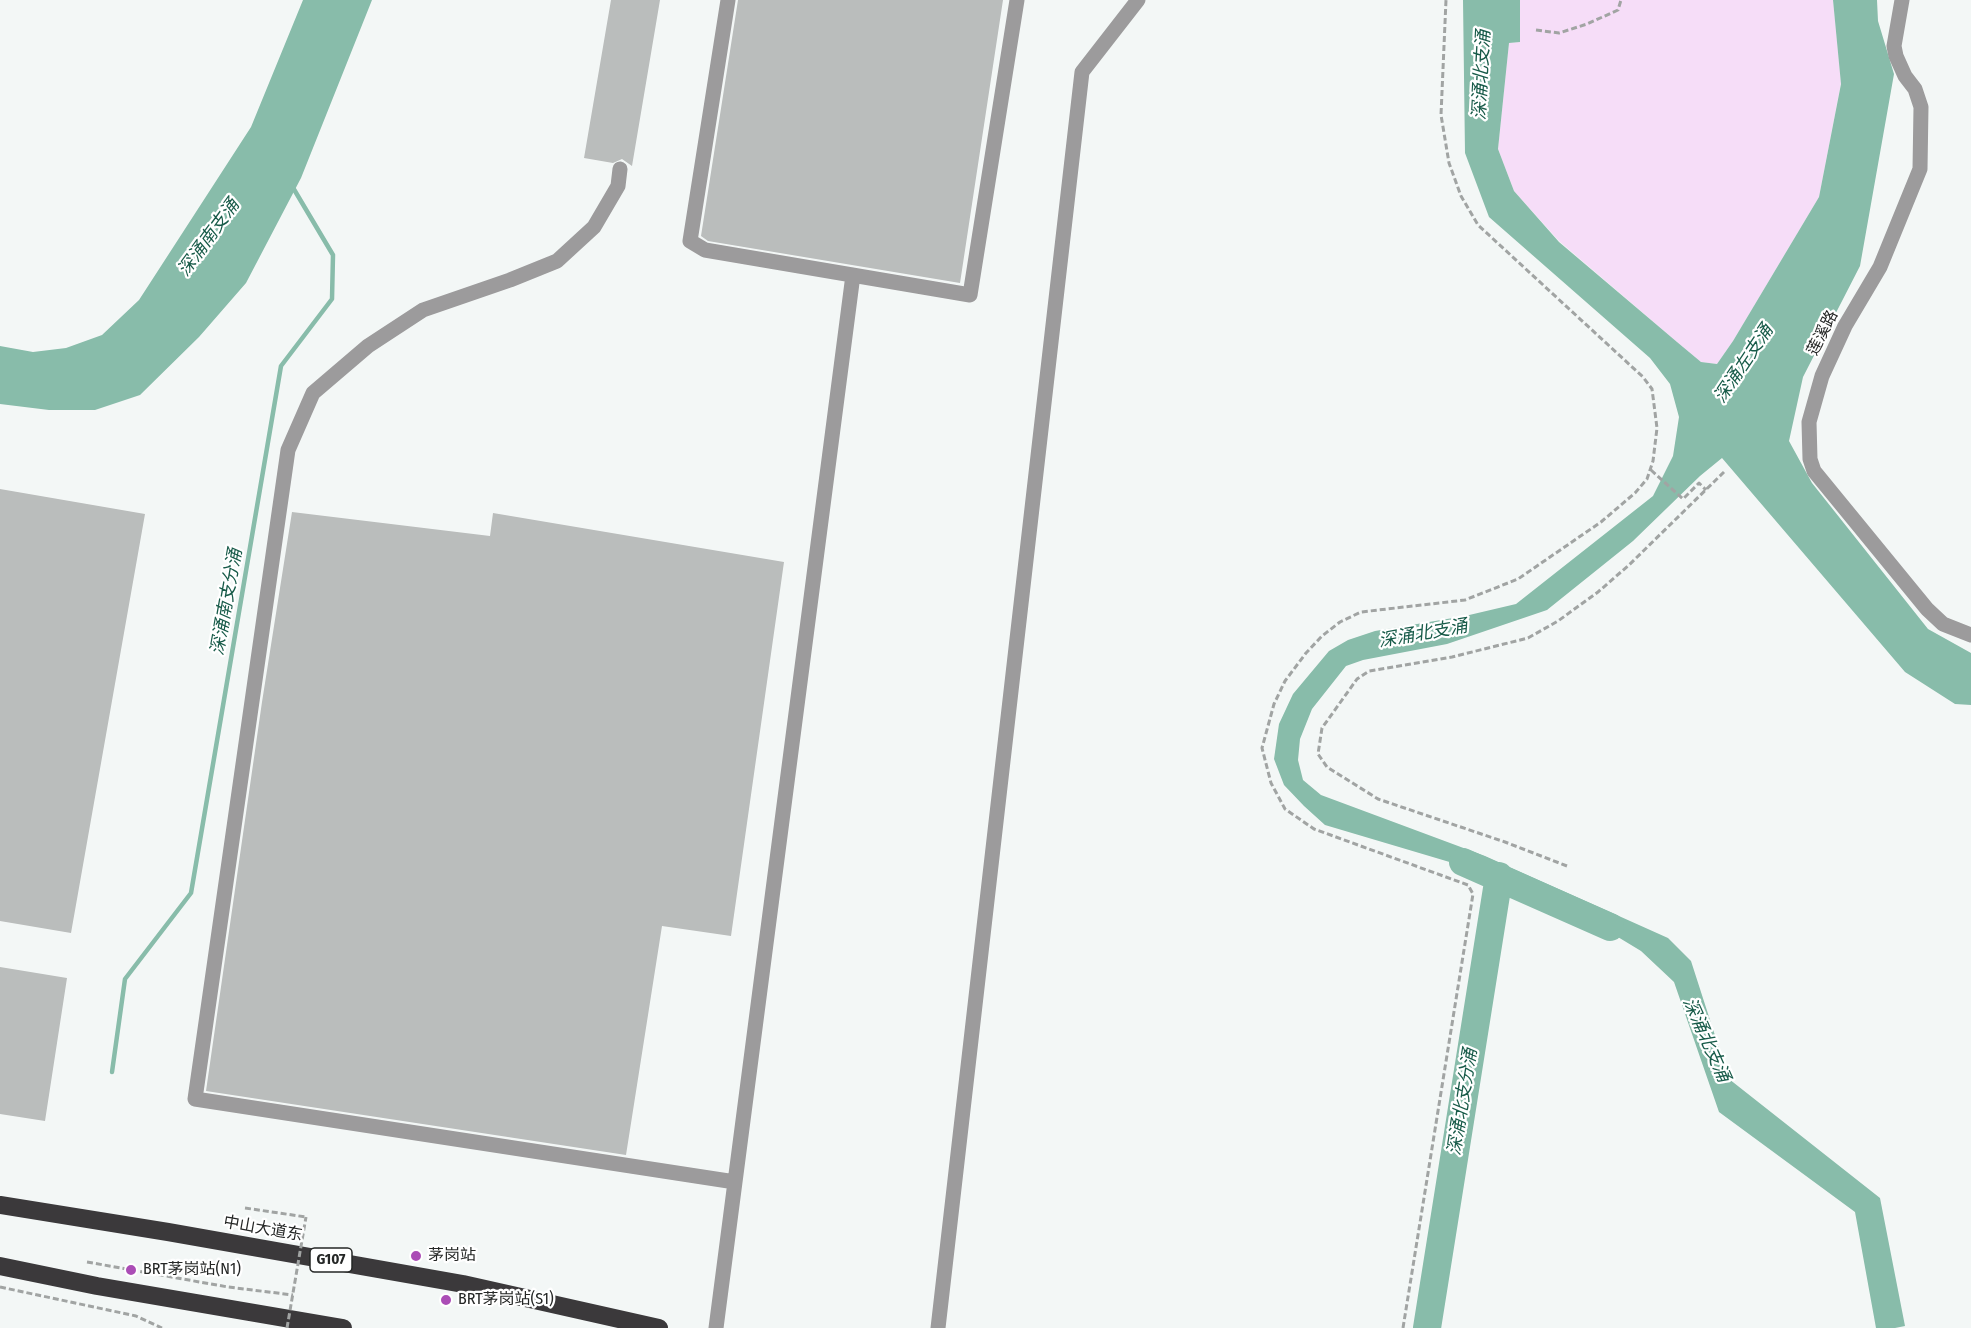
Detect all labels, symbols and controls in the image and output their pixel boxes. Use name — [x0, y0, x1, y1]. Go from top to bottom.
water label: 深涌北支涌 — [1469, 29, 1495, 121]
water label: 深涌南支涌 — [174, 195, 244, 281]
street label: 莲溪路 — [1804, 307, 1842, 359]
water label: 深涌左支涌 — [1710, 321, 1778, 407]
water label: 深涌南支分涌 — [207, 547, 247, 657]
water label: 深涌北支涌 — [1377, 616, 1469, 652]
water label: 深涌北支涌 — [1678, 994, 1734, 1086]
water label: 深涌北支分涌 — [1444, 1047, 1482, 1157]
street label: 中山大道东 — [222, 1213, 304, 1245]
place label: 茅岗站 — [428, 1246, 476, 1266]
road number: G107 — [310, 1248, 352, 1272]
marker: 茅岗站 — [409, 1249, 423, 1263]
place label: BRT茅岗站(N1) — [143, 1260, 241, 1280]
marker: BRT茅岗站(N1) — [124, 1263, 138, 1277]
place label: BRT茅岗站(S1) — [458, 1290, 554, 1310]
marker: BRT茅岗站(S1) — [439, 1293, 453, 1307]

